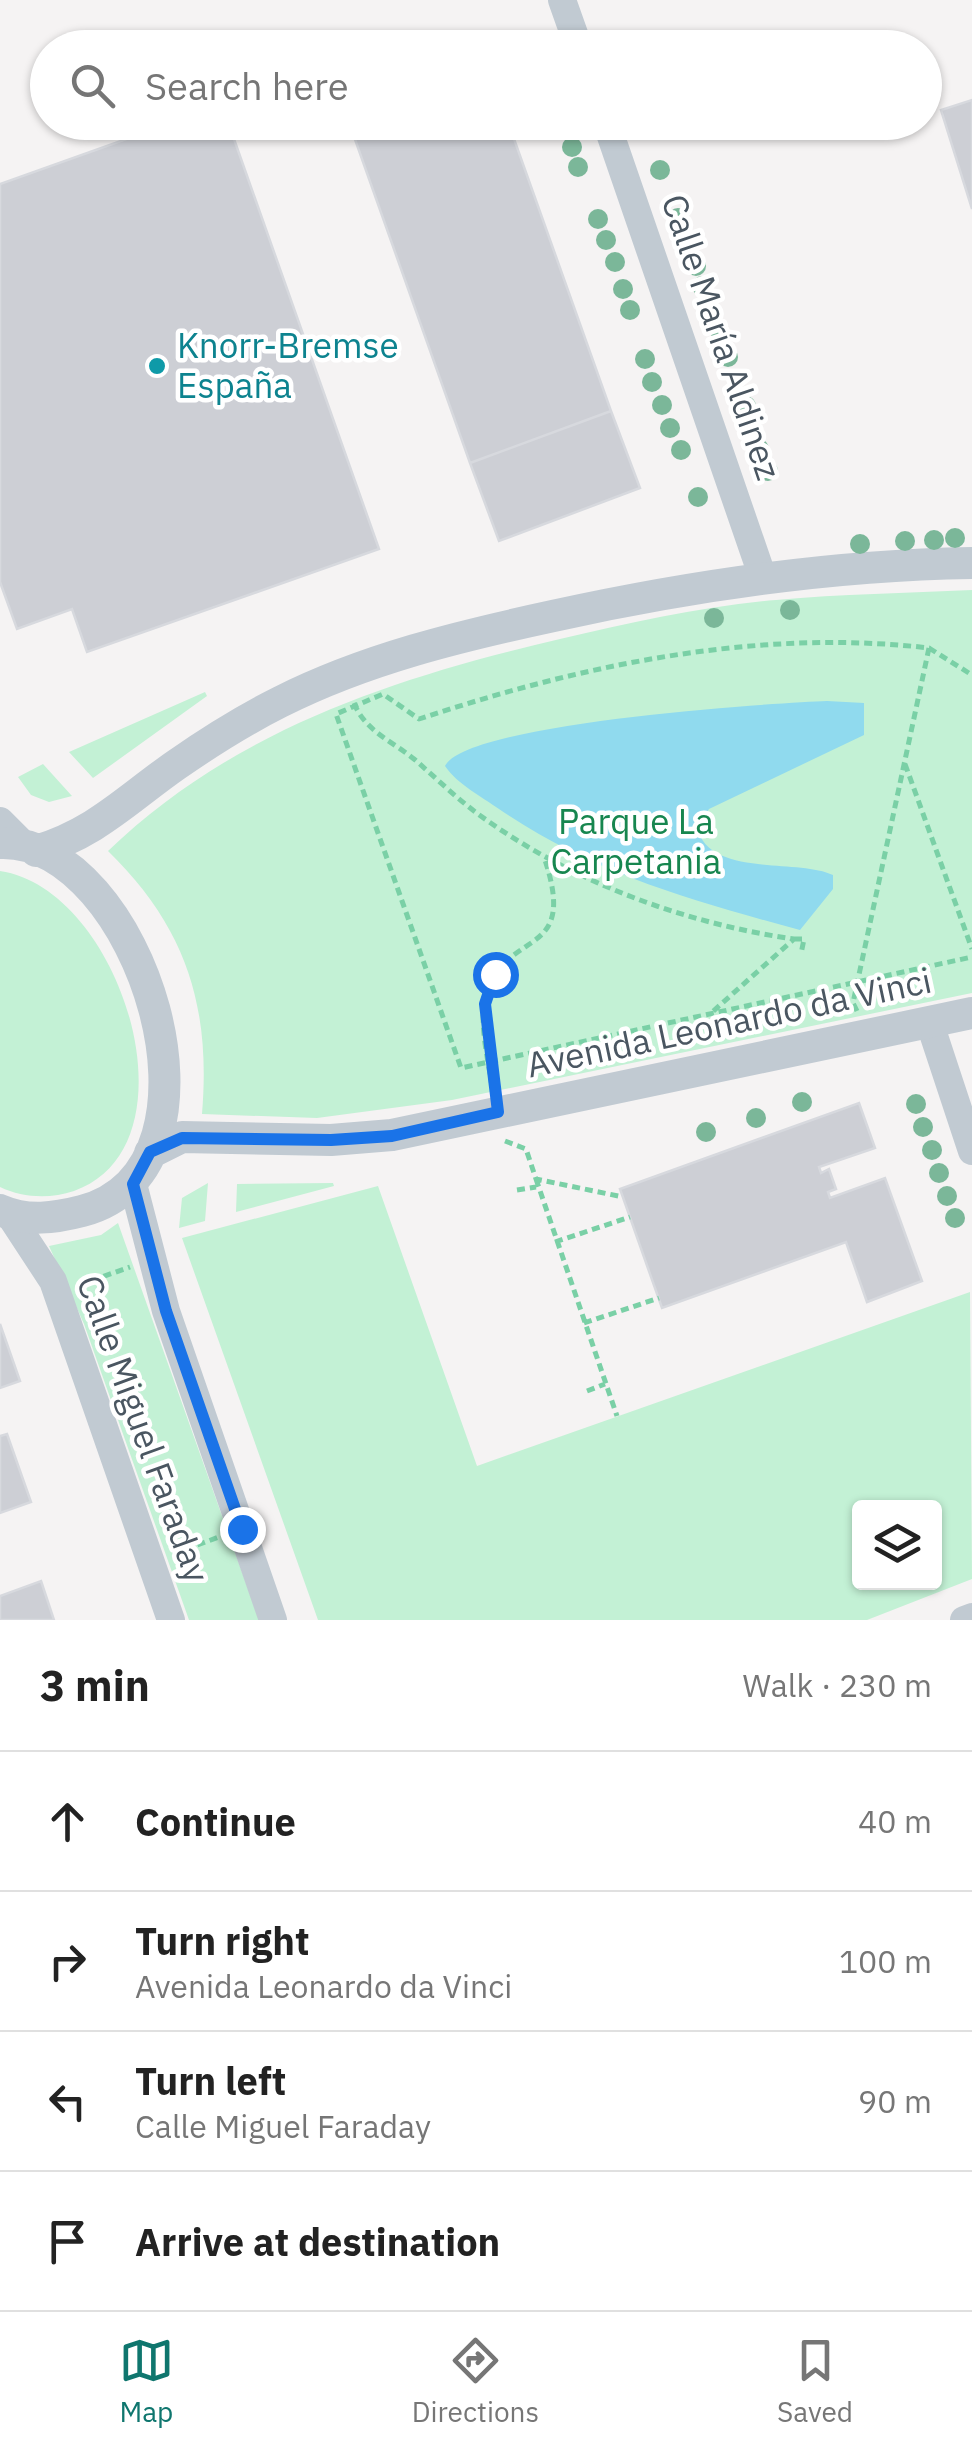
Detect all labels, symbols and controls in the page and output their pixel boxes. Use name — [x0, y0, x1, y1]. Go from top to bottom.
search box — [30, 30, 942, 140]
icon: search — [65, 58, 120, 113]
text: Search here — [145, 61, 349, 110]
street label: Calle María Aldinez — [652, 188, 792, 485]
place label: Knorr-Bremse España — [177, 322, 399, 408]
marker: Knorr-Bremse España — [146, 355, 168, 377]
park label: Parque La Carpetania — [550, 798, 722, 884]
route start — [473, 952, 519, 998]
street label: Avenida Leonardo da Vinci — [522, 957, 935, 1087]
street label: Calle Miguel Faraday — [67, 1269, 221, 1589]
map controls — [852, 1500, 942, 1590]
button: layers — [852, 1500, 942, 1590]
route end — [220, 1507, 266, 1553]
text: 3 min — [40, 1658, 150, 1713]
text: Walk · 230 m — [743, 1664, 932, 1706]
icon: ahead — [40, 1794, 95, 1849]
text: Continue — [135, 1797, 296, 1846]
text: 40 m — [858, 1800, 932, 1842]
text: Turn right — [135, 1916, 310, 1965]
icon: right — [40, 1934, 95, 1989]
text: 100 m — [839, 1940, 932, 1982]
text: Avenida Leonardo da Vinci — [135, 1965, 512, 2007]
text: Turn left — [135, 2056, 286, 2105]
icon: left — [40, 2074, 95, 2129]
text: 90 m — [858, 2080, 932, 2122]
text: Calle Miguel Faraday — [135, 2105, 431, 2147]
icon: arrive — [40, 2214, 95, 2269]
text: Arrive at destination — [135, 2217, 500, 2266]
tab: Map — [119, 2333, 174, 2430]
tab: Directions — [412, 2333, 539, 2430]
tab: Saved — [777, 2333, 853, 2430]

